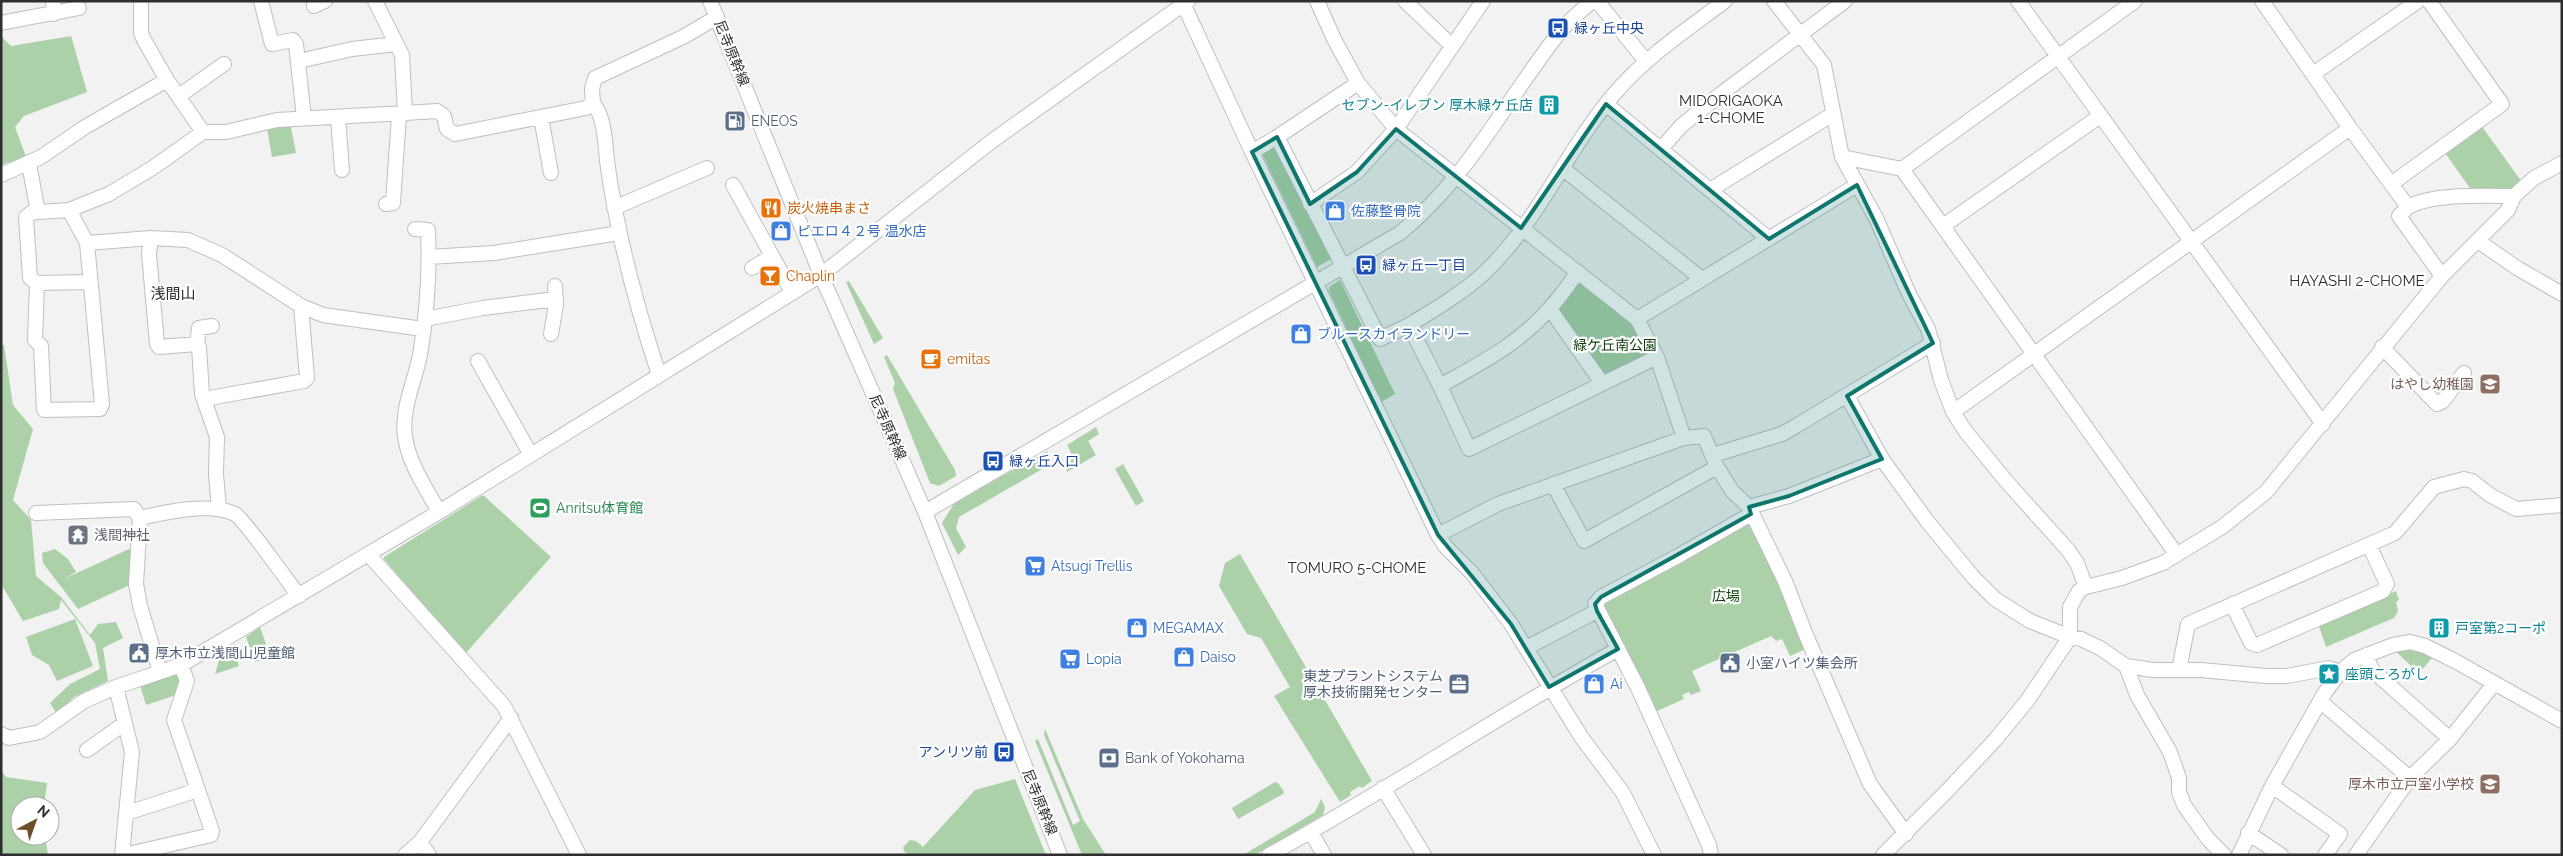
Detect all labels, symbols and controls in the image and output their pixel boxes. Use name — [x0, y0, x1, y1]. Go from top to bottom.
bus stop icon: 緑ヶ丘中央 — [1546, 16, 1570, 40]
street label: 尼寺原幹線 — [711, 18, 753, 88]
place label: 緑ヶ丘中央 — [1574, 20, 1644, 36]
district label: MIDORIGAOKA 1-CHOME — [1679, 92, 1783, 127]
building icon: セブン-イレブン 厚木緑ケ丘店 — [1537, 93, 1561, 117]
place label: セブン-イレブン 厚木緑ケ丘店 — [1342, 97, 1533, 113]
fuel station icon: ENEOS — [723, 109, 747, 133]
place label: ENEOS — [751, 113, 798, 129]
restaurant icon: 炭火焼串まさ — [759, 196, 783, 220]
shop icon: 佐藤整骨院 — [1323, 199, 1347, 223]
place label: 炭火焼串まさ — [787, 200, 871, 216]
place label: 佐藤整骨院 — [1351, 203, 1421, 219]
shop icon: ピエロ４２号 温水店 — [769, 219, 793, 243]
place label: ピエロ４２号 温水店 — [797, 223, 927, 239]
bus stop icon: 緑ヶ丘一丁目 — [1354, 253, 1378, 277]
place label: 緑ヶ丘一丁目 — [1382, 257, 1466, 273]
bar icon: Chaplin — [758, 264, 782, 288]
place label: Chaplin — [786, 268, 835, 284]
district label: HAYASHI 2-CHOME — [2289, 272, 2425, 290]
district label: 浅間山 — [150, 285, 196, 303]
shop icon: ブルースカイランドリー — [1289, 322, 1313, 346]
place label: ブルースカイランドリー — [1317, 326, 1470, 342]
park label: 緑ケ丘南公園 — [1573, 337, 1657, 353]
cafe icon: emitas — [919, 347, 943, 371]
place label: emitas — [947, 351, 990, 367]
school or university icon: はやし幼稚園 — [2478, 372, 2502, 396]
place label: はやし幼稚園 — [2390, 376, 2474, 392]
street label: 尼寺原幹線 — [866, 392, 910, 462]
bus stop icon: 緑ヶ丘入口 — [981, 449, 1005, 473]
place label: 緑ヶ丘入口 — [1009, 453, 1079, 469]
sports icon: Anritsu体育館 — [528, 496, 552, 520]
place label: Anritsu体育館 — [556, 500, 643, 516]
temple icon: 浅間神社 — [66, 523, 90, 547]
place label: 浅間神社 — [94, 527, 150, 543]
supermarket icon: Atsugi Trellis — [1023, 554, 1047, 578]
place label: Atsugi Trellis — [1051, 558, 1133, 574]
district label: TOMURO 5-CHOME — [1288, 559, 1426, 577]
park label: 広場 — [1712, 588, 1740, 604]
shop icon: MEGAMAX — [1125, 616, 1149, 640]
building icon: 戸室第2コーポ — [2427, 616, 2451, 640]
place label: MEGAMAX — [1153, 620, 1224, 636]
place label: 戸室第2コーポ — [2455, 620, 2546, 636]
public building icon: 厚木市立浅間山児童館 — [127, 641, 151, 665]
place label: 厚木市立浅間山児童館 — [155, 645, 295, 661]
shop icon: Daiso — [1172, 645, 1196, 669]
supermarket icon: Lopia — [1058, 647, 1082, 671]
place label: Daiso — [1200, 649, 1236, 665]
place label: Lopia — [1086, 651, 1122, 667]
public building icon: 小室ハイツ集会所 — [1718, 651, 1742, 675]
place label: 小室ハイツ集会所 — [1746, 655, 1858, 671]
place icon: 座頭ころがし — [2317, 662, 2341, 686]
place label: 座頭ころがし — [2345, 666, 2429, 682]
place label: 東芝プラントシステム 厚木技術開発センター — [1303, 668, 1443, 700]
office icon: 東芝プラントシステム 厚木技術開発センター — [1447, 672, 1471, 696]
shop icon: Ai — [1582, 672, 1606, 696]
place label: Ai — [1610, 676, 1623, 692]
bus stop icon: アンリツ前 — [992, 740, 1016, 764]
place label: アンリツ前 — [919, 744, 988, 760]
bank icon: Bank of Yokohama — [1097, 746, 1121, 770]
place label: Bank of Yokohama — [1125, 750, 1245, 766]
street label: 尼寺原幹線 — [1019, 767, 1061, 837]
school or university icon: 厚木市立戸室小学校 — [2478, 772, 2502, 796]
place label: 厚木市立戸室小学校 — [2348, 776, 2474, 792]
north arrow — [10, 796, 60, 846]
text: N — [34, 802, 53, 821]

